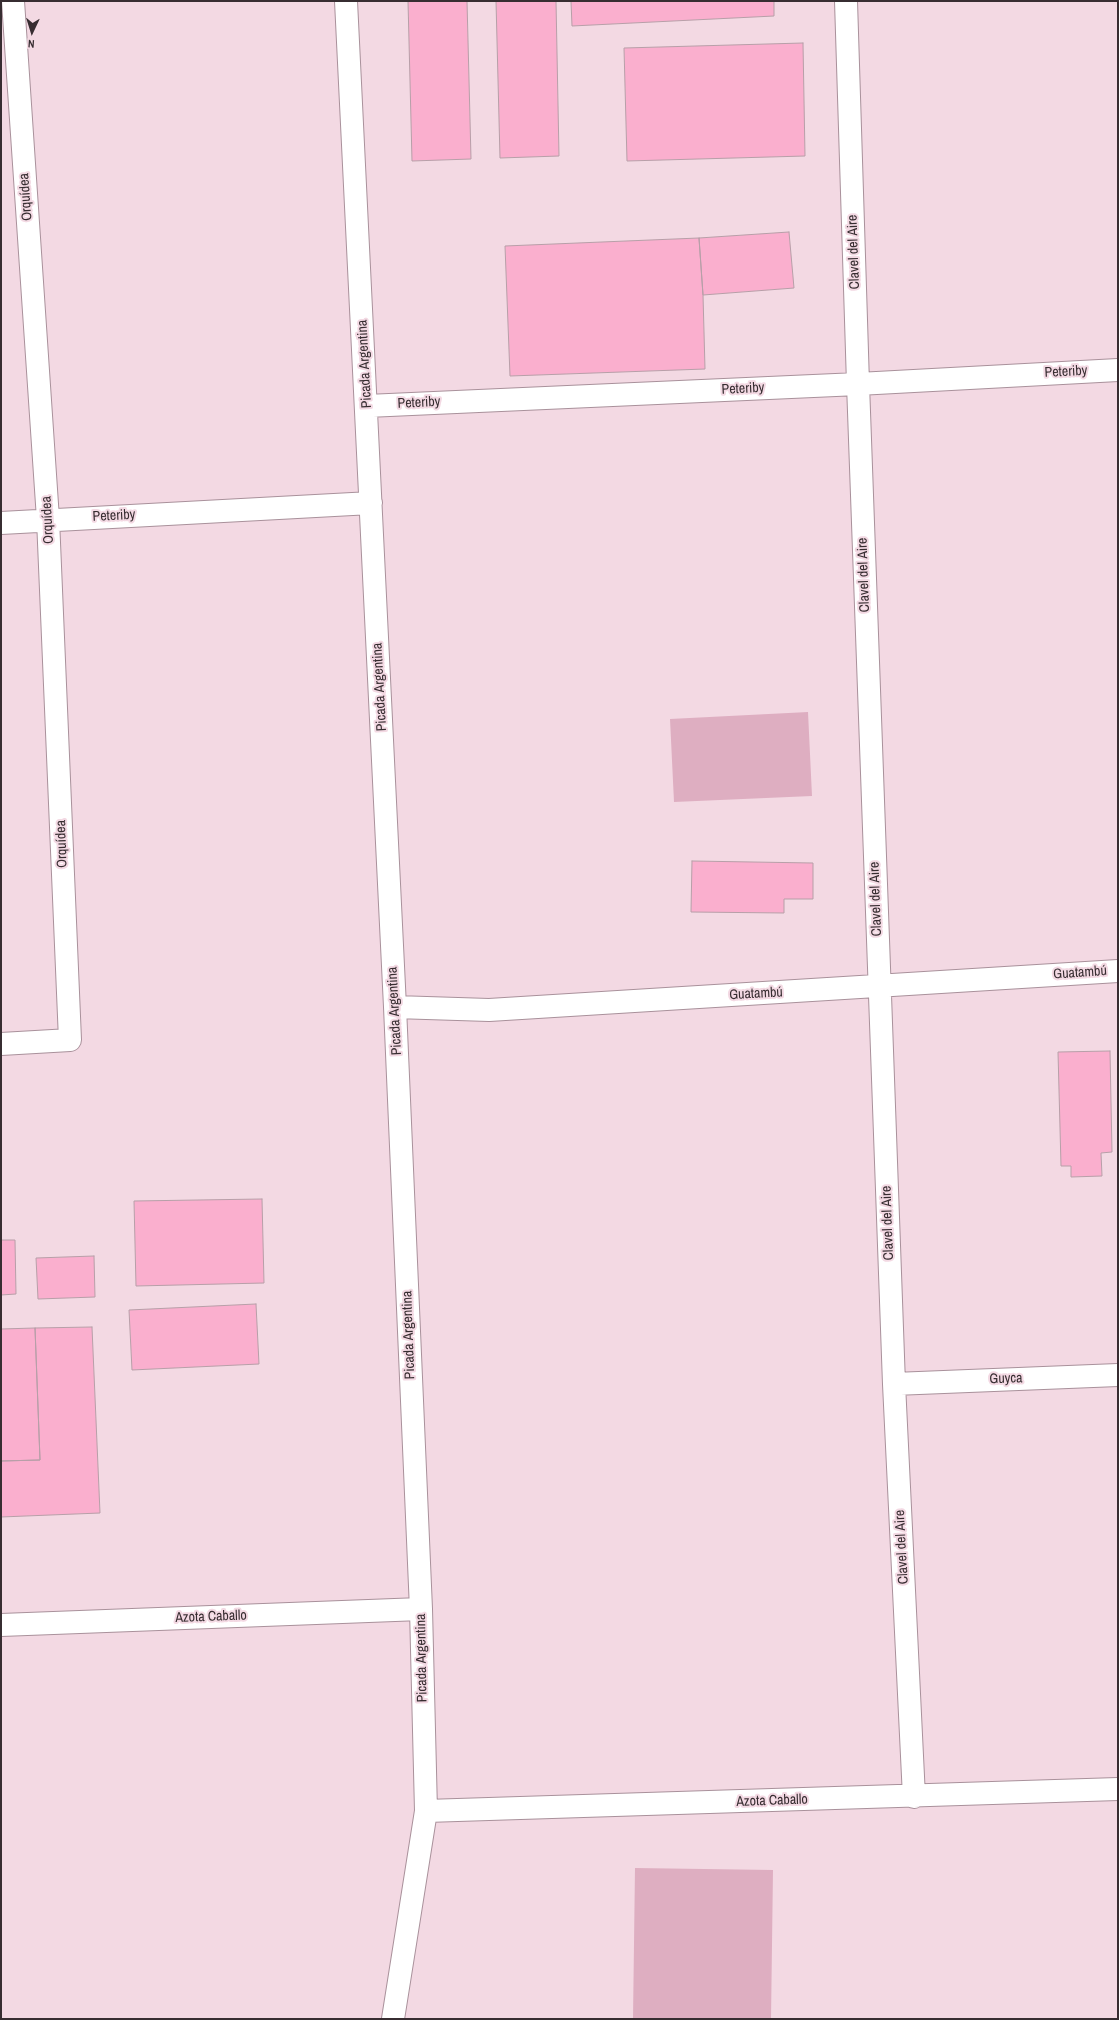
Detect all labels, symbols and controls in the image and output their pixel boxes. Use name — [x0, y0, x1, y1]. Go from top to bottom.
north arrow — [12, 12, 52, 52]
text: N — [27, 37, 35, 51]
street label: Orquídea — [16, 173, 36, 221]
street label: Clavel del Aire — [844, 214, 864, 290]
street label: Picada Argentina — [354, 319, 376, 409]
street label: Peteriby — [1044, 362, 1088, 382]
street label: Peteriby — [721, 379, 765, 399]
street label: Peteriby — [397, 393, 441, 413]
street label: Orquídea — [38, 496, 58, 544]
street label: Peteriby — [92, 506, 136, 526]
street label: Clavel del Aire — [854, 537, 874, 613]
street label: Picada Argentina — [369, 642, 391, 732]
street label: Orquídea — [53, 820, 71, 868]
street label: Clavel del Aire — [866, 861, 886, 937]
street label: Guatambú — [1053, 963, 1107, 983]
street label: Picada Argentina — [384, 966, 406, 1056]
street label: Guatambú — [729, 984, 783, 1004]
street label: Clavel del Aire — [878, 1185, 898, 1261]
street label: Picada Argentina — [399, 1290, 419, 1380]
street label: Guyca — [989, 1370, 1023, 1388]
street label: Clavel del Aire — [892, 1509, 912, 1585]
street label: Azota Caballo — [175, 1607, 247, 1627]
street label: Picada Argentina — [413, 1614, 431, 1702]
street label: Azota Caballo — [736, 1791, 808, 1811]

